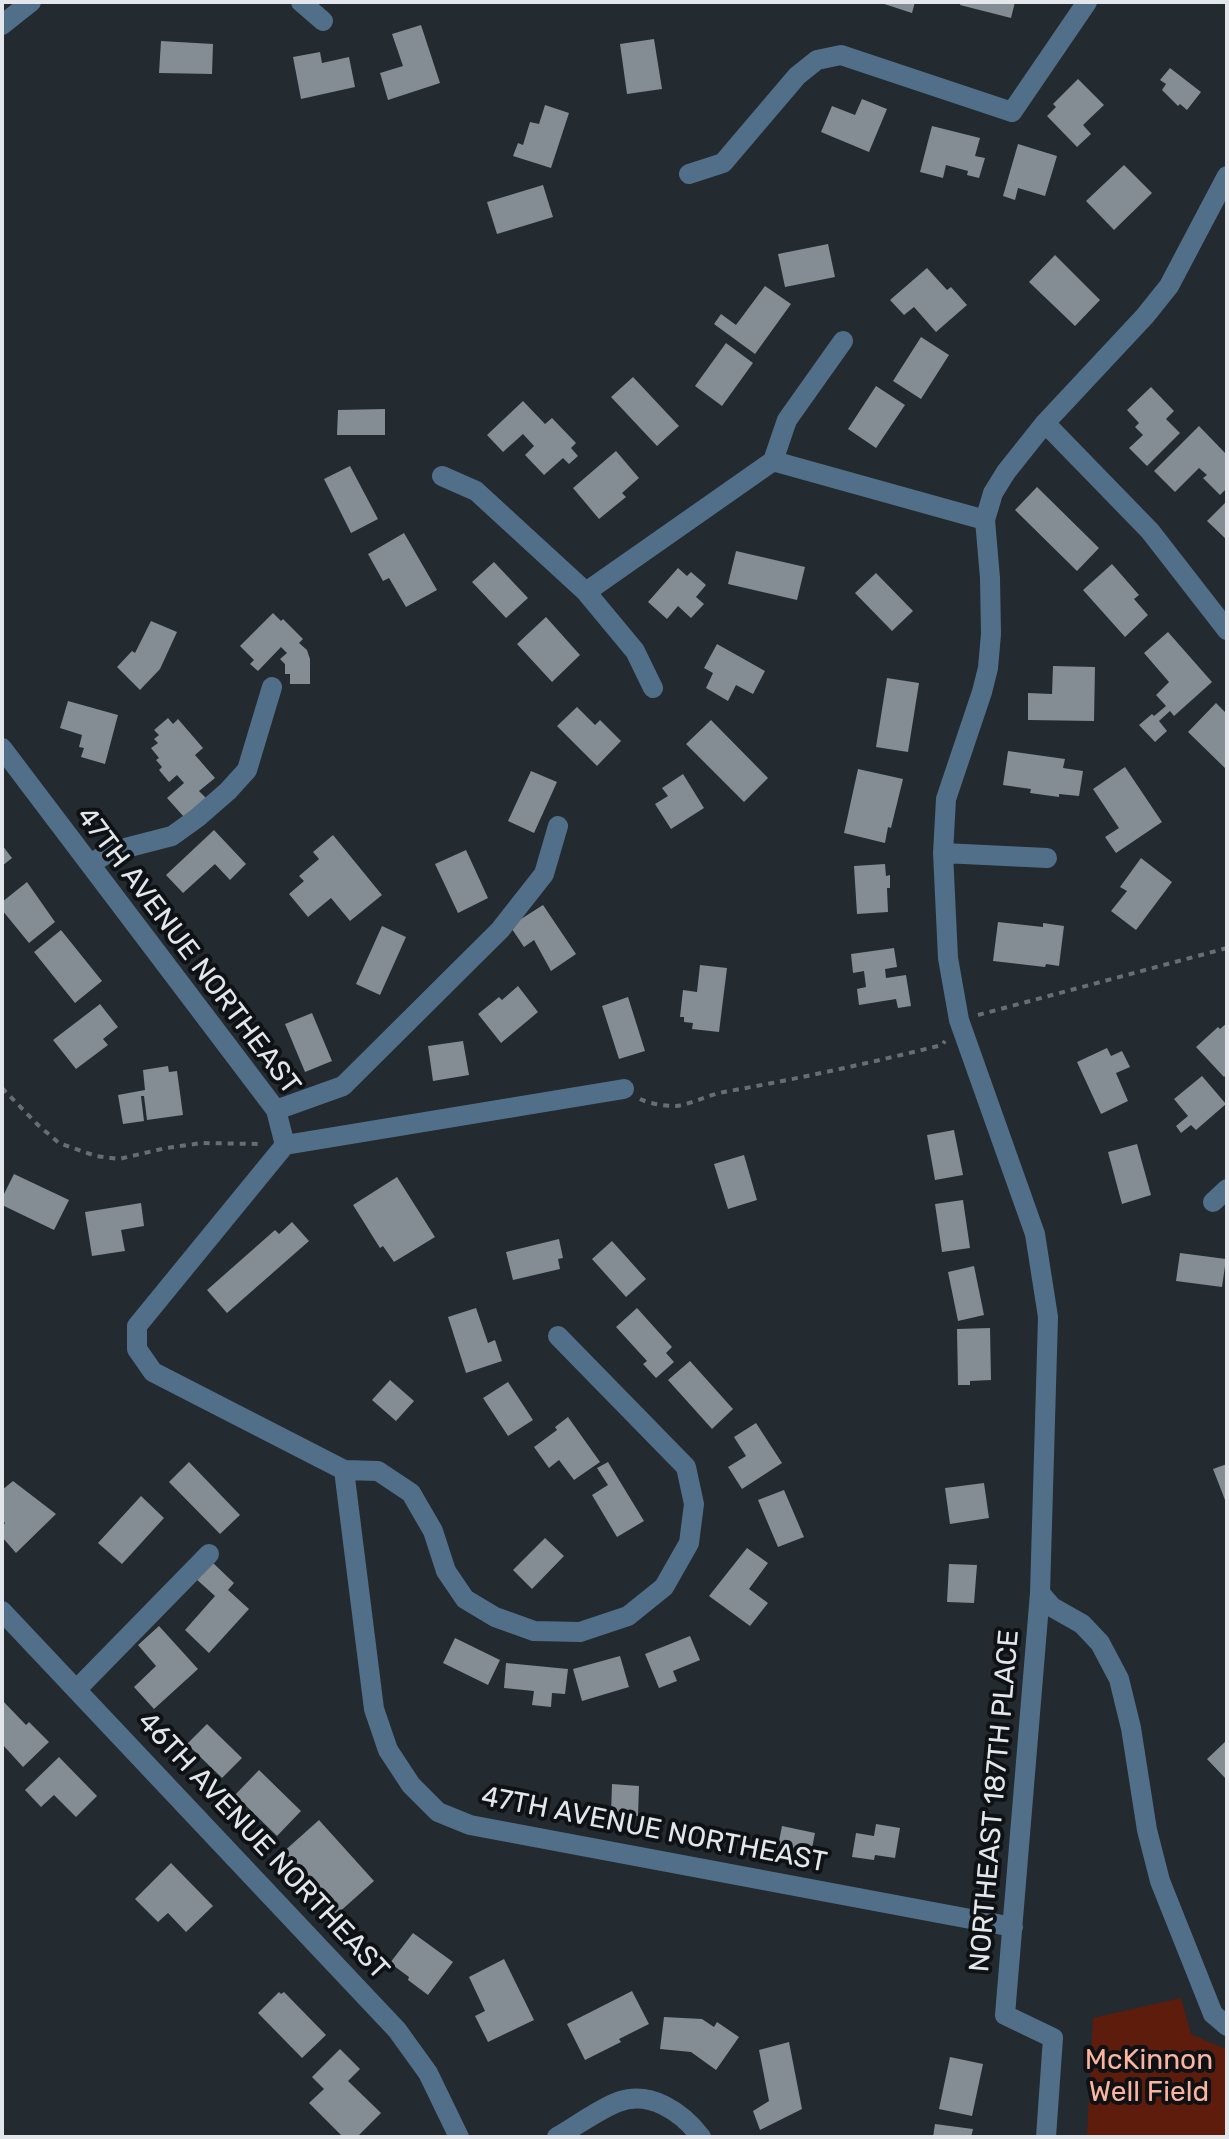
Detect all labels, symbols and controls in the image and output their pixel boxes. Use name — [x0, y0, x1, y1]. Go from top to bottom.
street label: 47TH AVENUE NORTHEAST — [69, 801, 307, 1101]
street label: NORTHEAST 187TH PLACE — [963, 1628, 1027, 1974]
street label: 46TH AVENUE NORTHEAST — [130, 1705, 396, 1987]
street label: 47TH AVENUE NORTHEAST — [478, 1780, 830, 1880]
park label: McKinnon Well Field — [1085, 2044, 1213, 2110]

